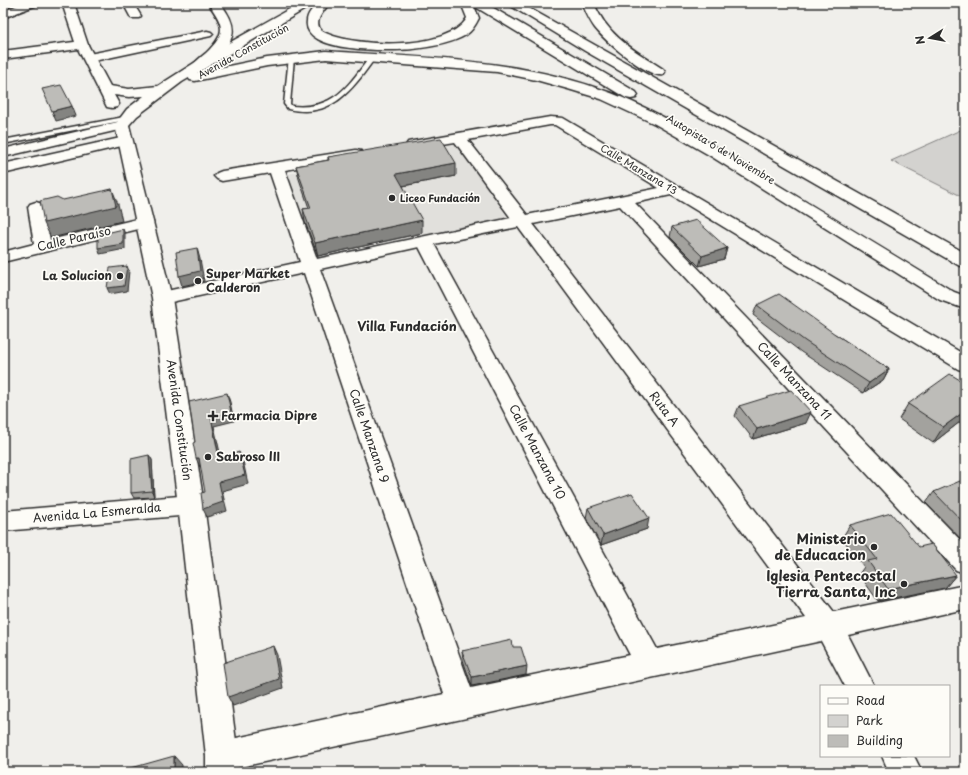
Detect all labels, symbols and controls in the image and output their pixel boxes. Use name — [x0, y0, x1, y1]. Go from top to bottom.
north arrow — [910, 18, 950, 58]
street label: Avenida Constitución — [195, 19, 291, 82]
text: N — [910, 34, 929, 46]
street label: Autopista 6 de Noviembre — [664, 110, 779, 187]
street label: Calle Manzana 13 — [598, 140, 681, 198]
place label: Liceo Fundación — [400, 190, 480, 205]
marker: Liceo Fundación — [387, 193, 397, 203]
street label: Calle Paraíso — [35, 221, 113, 255]
place label: Super Market Calderon — [206, 264, 290, 296]
place label: La Solucion — [42, 266, 112, 284]
marker: La Solucion — [115, 271, 125, 281]
marker: Super Market Calderon — [193, 276, 203, 286]
district label: Villa Fundación — [357, 316, 457, 335]
street label: Calle Manzana 11 — [754, 337, 836, 424]
street label: Avenida Constitución — [163, 358, 197, 482]
street label: Calle Manzana 9 — [345, 386, 395, 485]
street label: Ruta A — [646, 387, 684, 430]
street label: Calle Manzana 10 — [505, 401, 571, 503]
place label: Farmacia Dipre — [221, 406, 318, 424]
marker: Farmacia Dipre — [208, 411, 218, 421]
place label: Sabroso III — [216, 447, 280, 465]
marker: Sabroso III — [203, 452, 213, 462]
street label: Avenida La Esmeralda — [32, 497, 162, 527]
place label: Ministerio de Educacion — [775, 528, 866, 565]
marker: Ministerio de Educacion — [869, 542, 879, 552]
place label: Iglesia Pentecostal Tierra Santa, Inc — [766, 565, 896, 602]
marker: Iglesia Pentecostal Tierra Santa, Inc — [899, 579, 909, 589]
legend — [820, 685, 950, 757]
text: Road — [856, 691, 885, 709]
text: Park — [856, 711, 883, 729]
text: Building — [856, 731, 903, 749]

